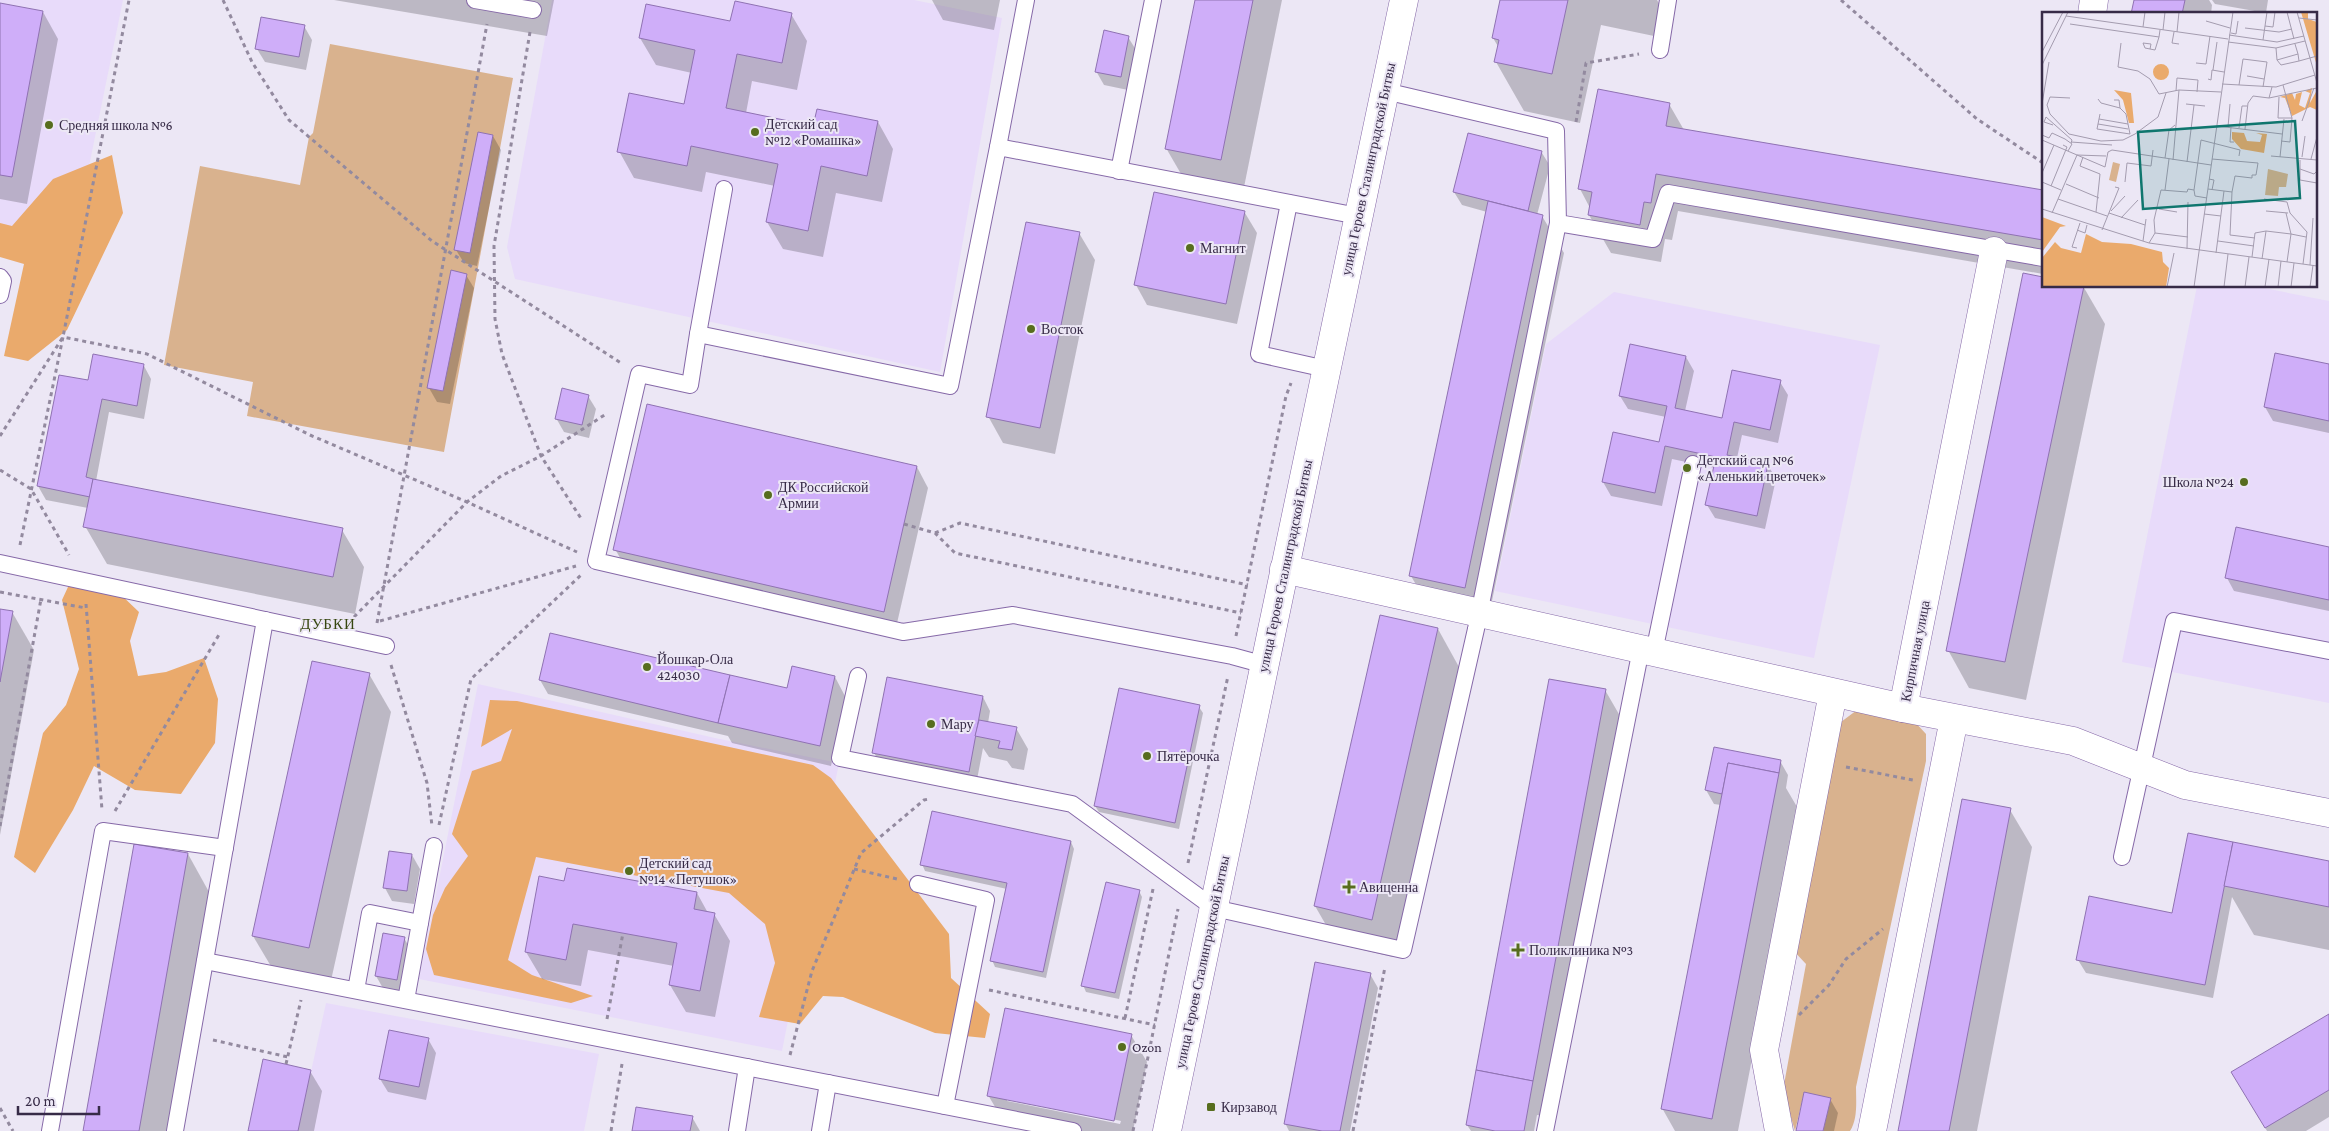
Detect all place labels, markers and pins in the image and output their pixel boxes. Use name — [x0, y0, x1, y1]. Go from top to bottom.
place label: Детский сад №12 «Ромашка» — [765, 116, 862, 148]
place label: Средняя школа №6 — [59, 117, 173, 133]
marker: Средняя школа №6 — [43, 119, 55, 131]
marker: Детский сад №12 «Ромашка» — [749, 126, 761, 138]
place label: Магнит — [1200, 240, 1246, 256]
marker: Магнит — [1184, 242, 1196, 254]
place label: Восток — [1041, 321, 1084, 337]
marker: Восток — [1025, 323, 1037, 335]
place label: Детский сад №6 «Аленький цветочек» — [1697, 452, 1827, 484]
marker: Детский сад №6 «Аленький цветочек» — [1681, 462, 1693, 474]
place label: Школа №24 — [2163, 474, 2234, 490]
marker: Школа №24 — [2238, 476, 2250, 488]
place label: ДК Российской Армии — [778, 479, 869, 511]
marker: ДК Российской Армии — [762, 489, 774, 501]
place label: Йошкар-Ола 424030 — [657, 651, 734, 683]
marker: Йошкар-Ола 424030 — [641, 661, 653, 673]
place label: Мару — [941, 716, 973, 732]
marker: Мару — [925, 718, 937, 730]
place label: Пятёрочка — [1157, 748, 1220, 764]
marker: Пятёрочка — [1141, 750, 1153, 762]
place label: Детский сад №14 «Петушок» — [639, 855, 737, 887]
marker: Детский сад №14 «Петушок» — [623, 865, 635, 877]
place label: Авиценна — [1359, 879, 1419, 895]
marker: Авиценна — [1343, 881, 1355, 893]
place label: Поликлиника №3 — [1529, 942, 1633, 958]
marker: Поликлиника №3 — [1511, 943, 1525, 957]
place label: Ozon — [1132, 1039, 1162, 1055]
marker: Ozon — [1116, 1041, 1128, 1053]
place label: Кирзавод — [1221, 1099, 1277, 1115]
marker: Кирзавод — [1205, 1101, 1217, 1113]

